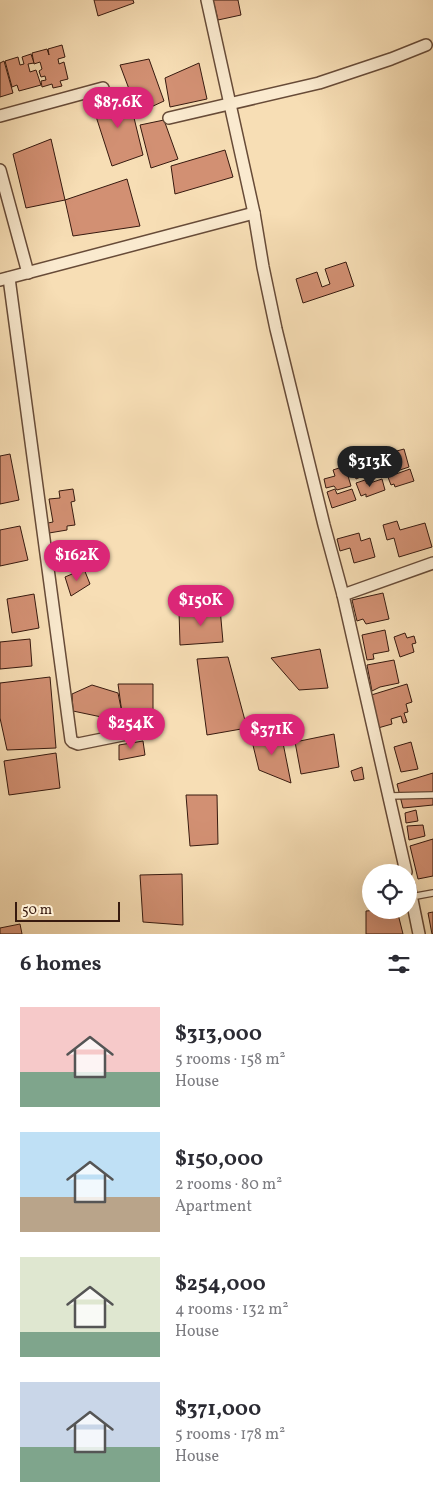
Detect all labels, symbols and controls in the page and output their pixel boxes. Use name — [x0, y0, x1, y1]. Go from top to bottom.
pin: $87.6K — [77, 86, 159, 129]
text: $87.6K — [94, 92, 142, 114]
pin: $313K — [335, 446, 405, 488]
text: $313K — [348, 451, 392, 473]
pin: $162K — [42, 540, 112, 582]
text: $162K — [55, 545, 99, 567]
pin: $150K — [166, 584, 236, 627]
text: $150K — [179, 590, 223, 612]
pin: $254K — [96, 708, 166, 750]
text: $254K — [108, 713, 154, 735]
pin: $371K — [237, 714, 307, 756]
text: $371K — [251, 719, 293, 741]
map controls — [362, 864, 417, 919]
button: locate — [362, 864, 417, 919]
scale bar — [15, 899, 120, 922]
text: 50 m — [22, 901, 52, 920]
text: 6 homes — [20, 950, 101, 979]
icon: filters — [385, 950, 413, 978]
text: $313,000 — [175, 1020, 262, 1049]
icon: home — [60, 1027, 120, 1087]
text: 5 rooms · 158 m² — [175, 1049, 285, 1071]
text: House — [175, 1071, 219, 1093]
text: $150,000 — [175, 1145, 263, 1174]
icon: home — [60, 1152, 120, 1212]
text: 2 rooms · 80 m² — [175, 1174, 282, 1196]
text: Apartment — [175, 1196, 252, 1218]
text: $254,000 — [175, 1270, 266, 1299]
icon: home — [60, 1277, 120, 1337]
text: 4 rooms · 132 m² — [175, 1299, 288, 1321]
text: House — [175, 1321, 219, 1343]
text: $371,000 — [175, 1395, 261, 1424]
icon: home — [60, 1402, 120, 1462]
text: 5 rooms · 178 m² — [175, 1424, 285, 1446]
text: House — [175, 1446, 219, 1468]

